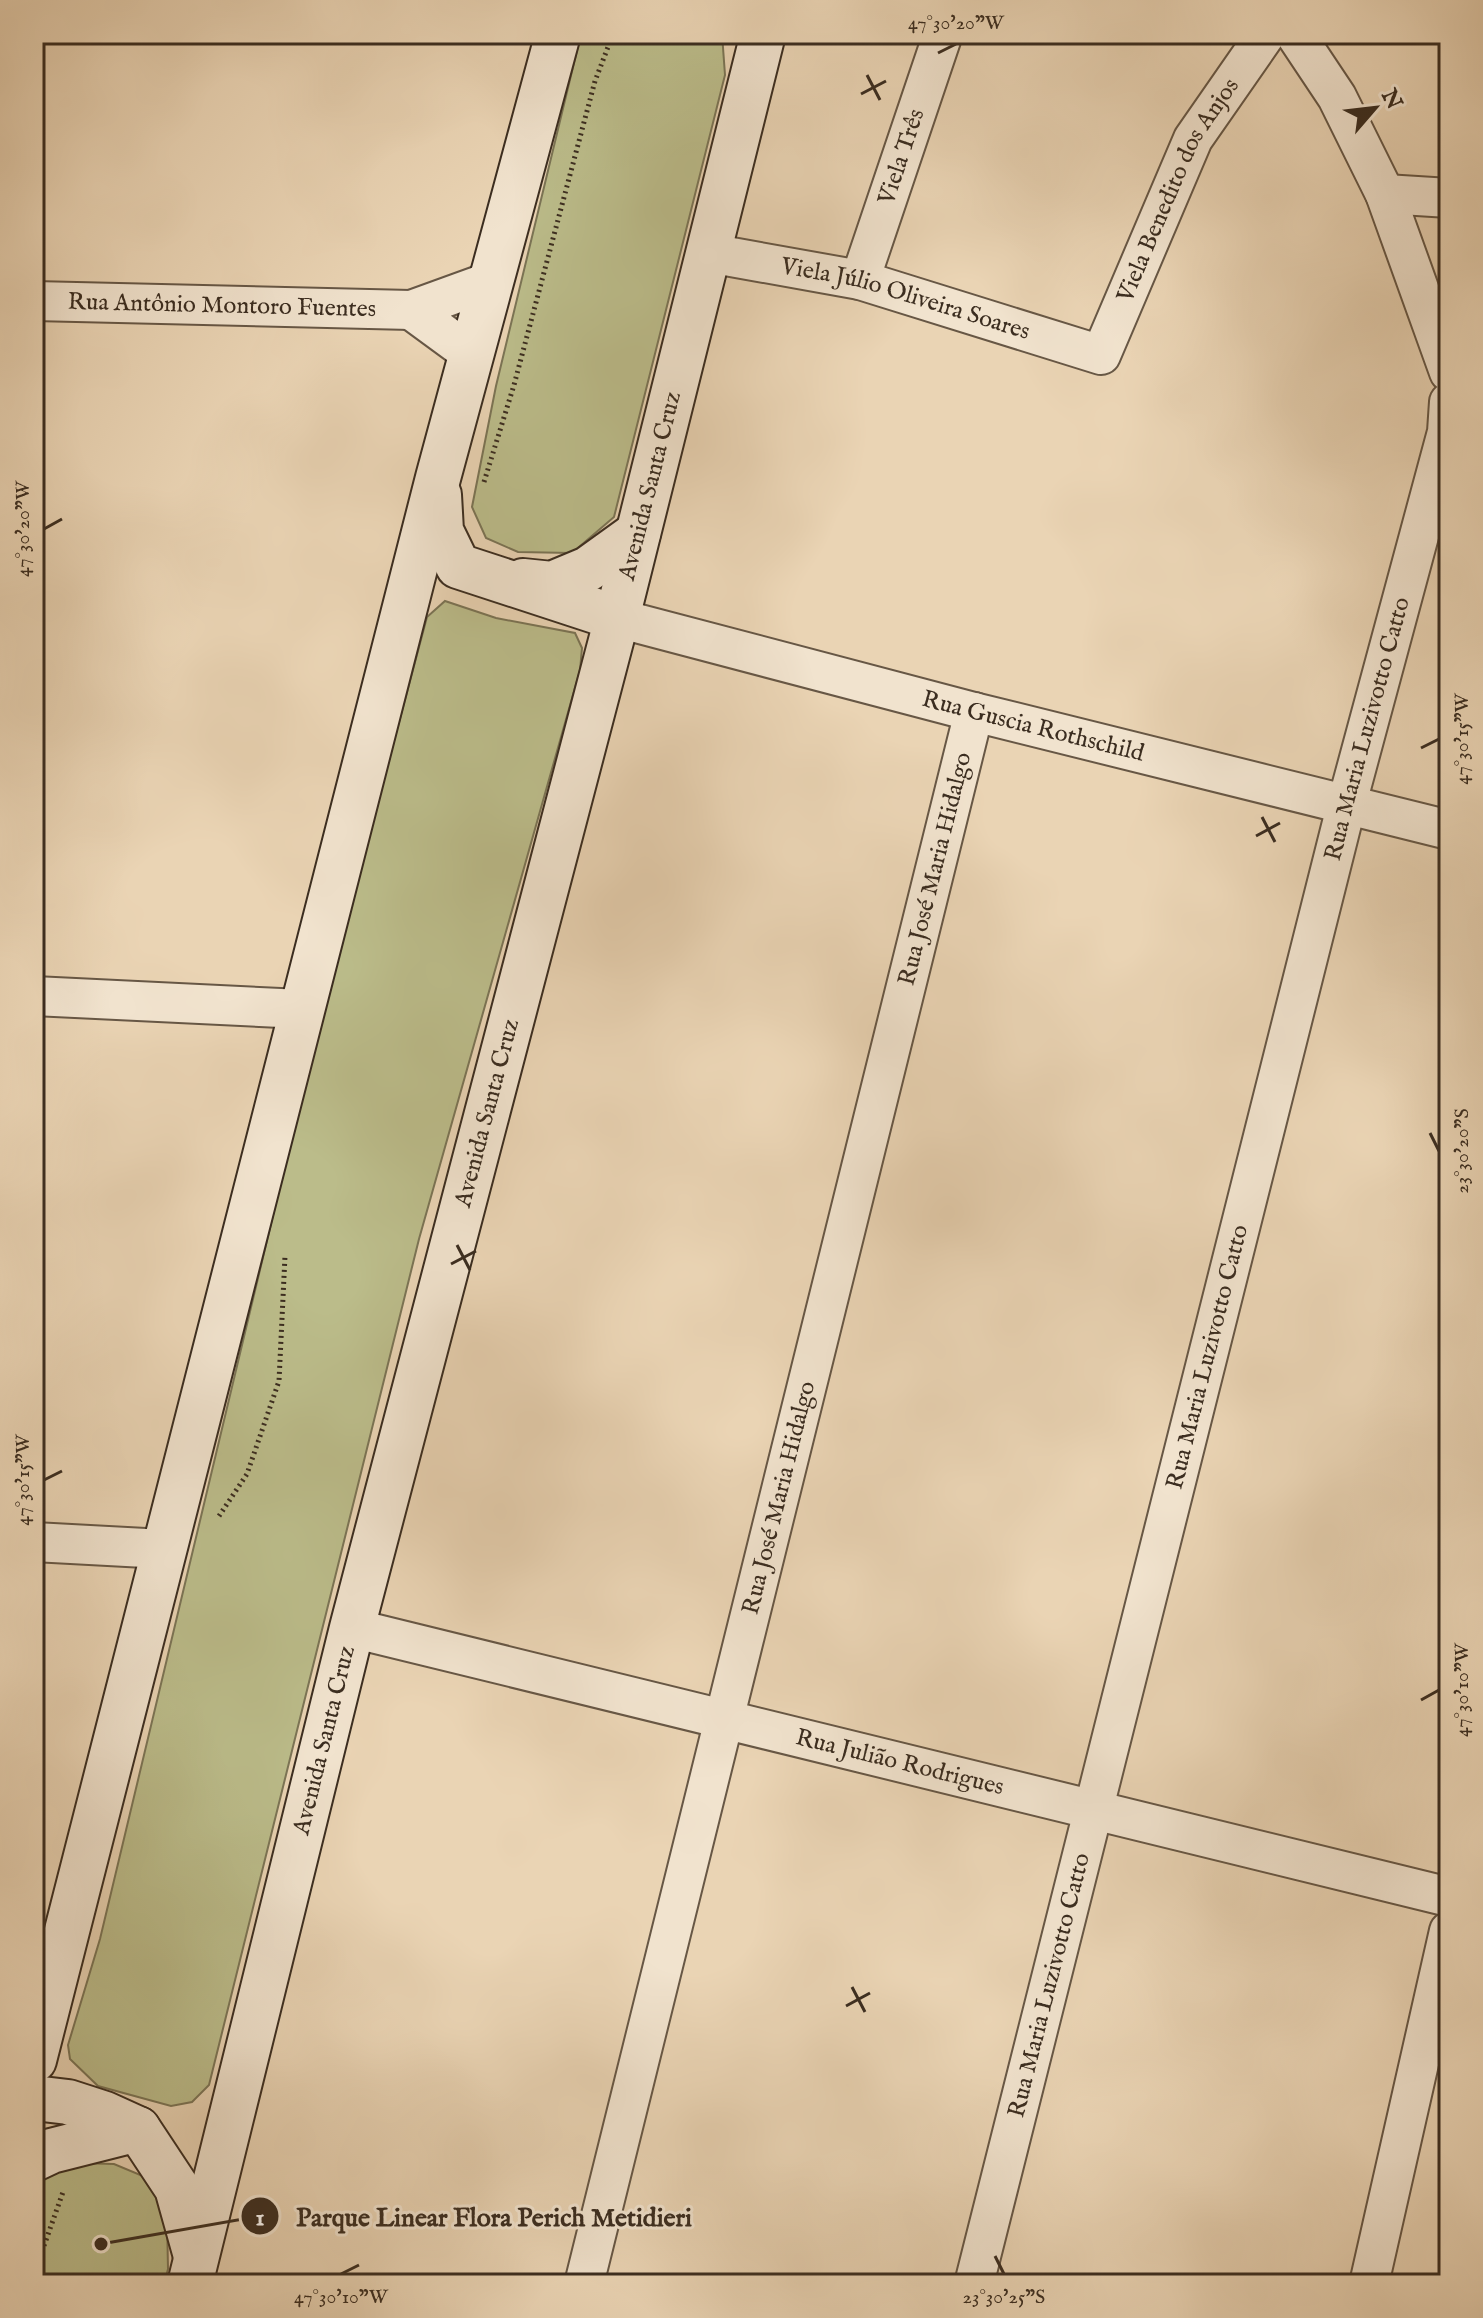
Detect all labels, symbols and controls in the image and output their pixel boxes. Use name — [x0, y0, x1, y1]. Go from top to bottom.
text: 47°30'20"W — [908, 11, 1005, 36]
north arrow — [1335, 68, 1415, 148]
street label: Viela Benedito dos Anjos — [1109, 72, 1246, 308]
text: N — [1374, 84, 1408, 115]
street label: Viela Três — [871, 105, 932, 210]
street label: Viela Júlio Oliveira Soares — [778, 251, 1034, 347]
street label: Rua Antônio Montoro Fuentes — [67, 286, 376, 325]
street label: Avenida Santa Cruz — [611, 388, 689, 585]
text: 47°30'20"W — [11, 480, 36, 577]
street label: Rua Maria Luzivotto Catto — [1318, 594, 1417, 864]
street label: Rua Guscia Rothschild — [919, 683, 1148, 769]
text: 47°30'15"W — [1450, 692, 1475, 785]
street label: Rua José Maria Hidalgo — [891, 749, 979, 989]
street label: Avenida Santa Cruz — [447, 1016, 527, 1212]
text: 23°30'20"S — [1450, 1108, 1475, 1194]
street label: Rua Maria Luzivotto Catto — [1159, 1221, 1256, 1493]
street label: Rua José Maria Hidalgo — [735, 1378, 823, 1618]
text: 47°30'15"W — [11, 1433, 36, 1526]
text: 47°30'10"W — [1450, 1642, 1475, 1737]
street label: Avenida Santa Cruz — [286, 1643, 363, 1839]
street label: Rua Julião Rodrigues — [792, 1722, 1007, 1803]
street label: Rua Maria Luzivotto Catto — [1001, 1850, 1097, 2121]
callout: Parque Linear Flora Perich Metidieri — [240, 2191, 708, 2241]
text: Parque Linear Flora Perich Metidieri — [296, 2202, 692, 2235]
text: 1 — [256, 2203, 265, 2234]
text: 47°30'10"W — [294, 2285, 389, 2310]
text: 23°30'25"S — [963, 2285, 1045, 2310]

